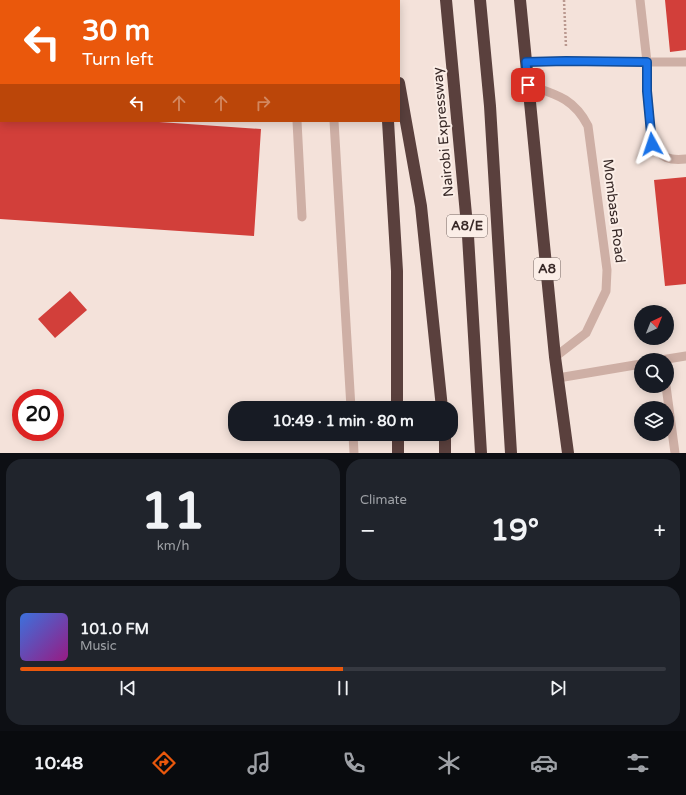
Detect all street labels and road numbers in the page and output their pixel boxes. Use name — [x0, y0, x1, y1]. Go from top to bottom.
street label: Nairobi Expressway — [429, 66, 457, 198]
street label: Mombasa Road — [599, 158, 629, 264]
road number: A8/E — [447, 215, 487, 237]
road number: A8 — [534, 258, 560, 280]

